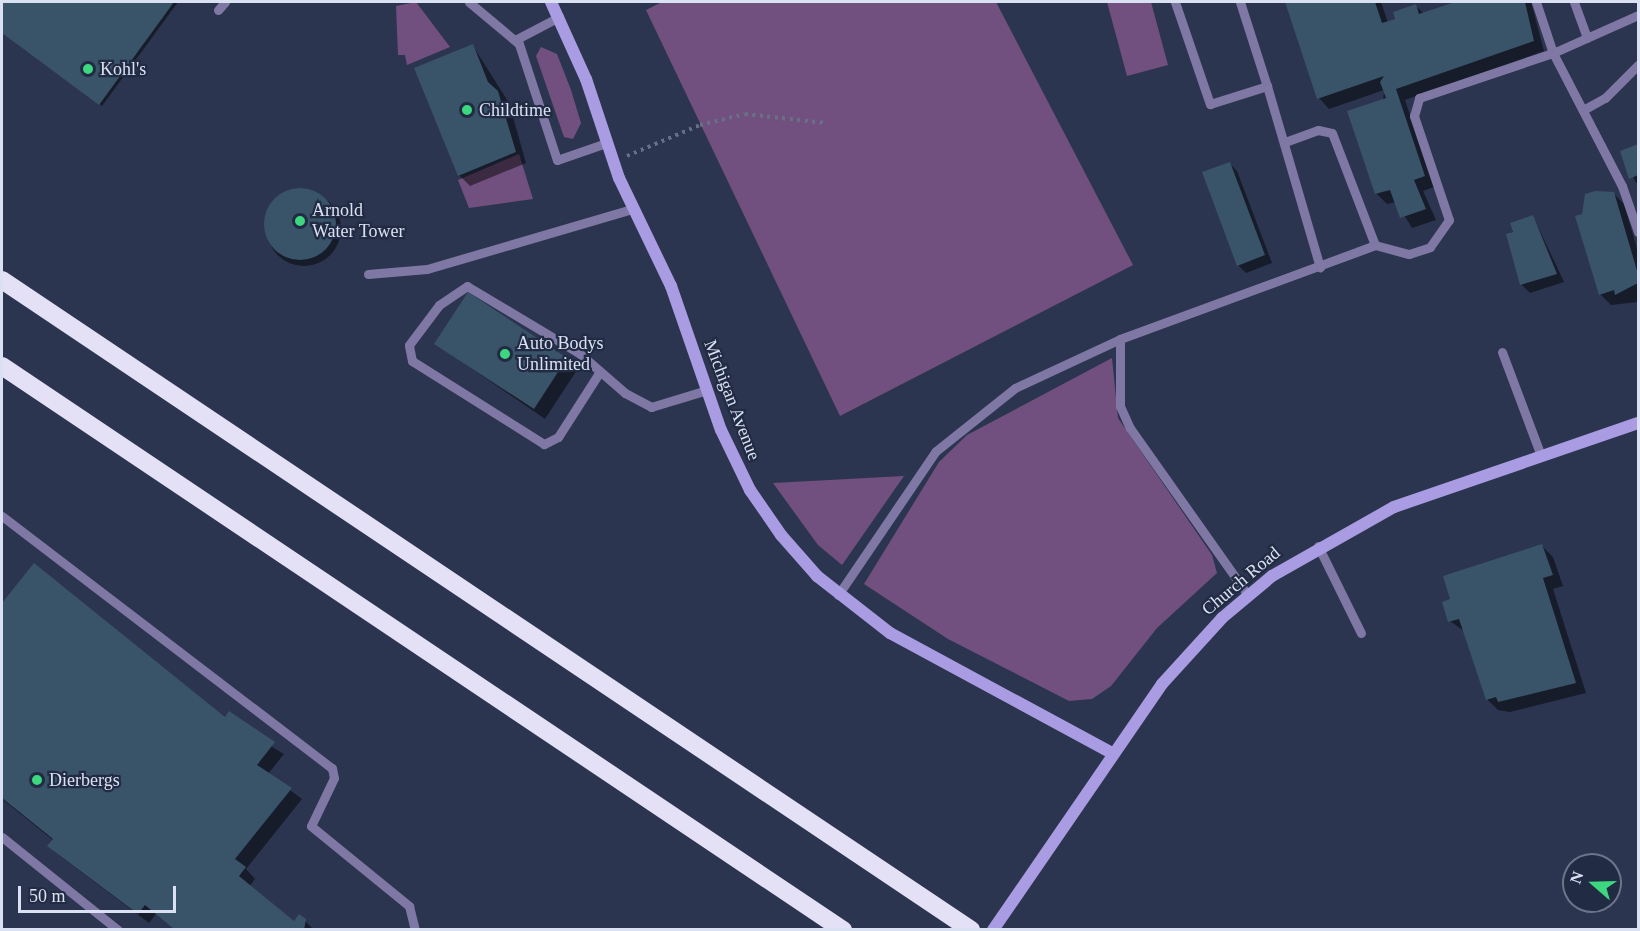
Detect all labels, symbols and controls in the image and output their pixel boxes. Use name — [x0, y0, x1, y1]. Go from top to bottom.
place label: Kohl's — [100, 58, 146, 80]
marker: Kohl's — [81, 62, 95, 76]
place label: Childtime — [479, 99, 551, 121]
marker: Childtime — [460, 103, 474, 117]
place label: Arnold Water Tower — [312, 200, 405, 242]
marker: Arnold Water Tower — [293, 214, 307, 228]
place label: Auto Bodys Unlimited — [517, 333, 604, 376]
street label: Michigan Avenue — [699, 336, 765, 464]
marker: Auto Bodys Unlimited — [498, 347, 512, 361]
street label: Church Road — [1197, 542, 1285, 620]
place label: Dierbergs — [49, 769, 120, 791]
marker: Dierbergs — [30, 773, 44, 787]
north arrow — [1562, 853, 1622, 913]
text: N — [1567, 869, 1586, 886]
scale bar — [21, 874, 178, 912]
text: 50 m — [29, 886, 66, 906]

